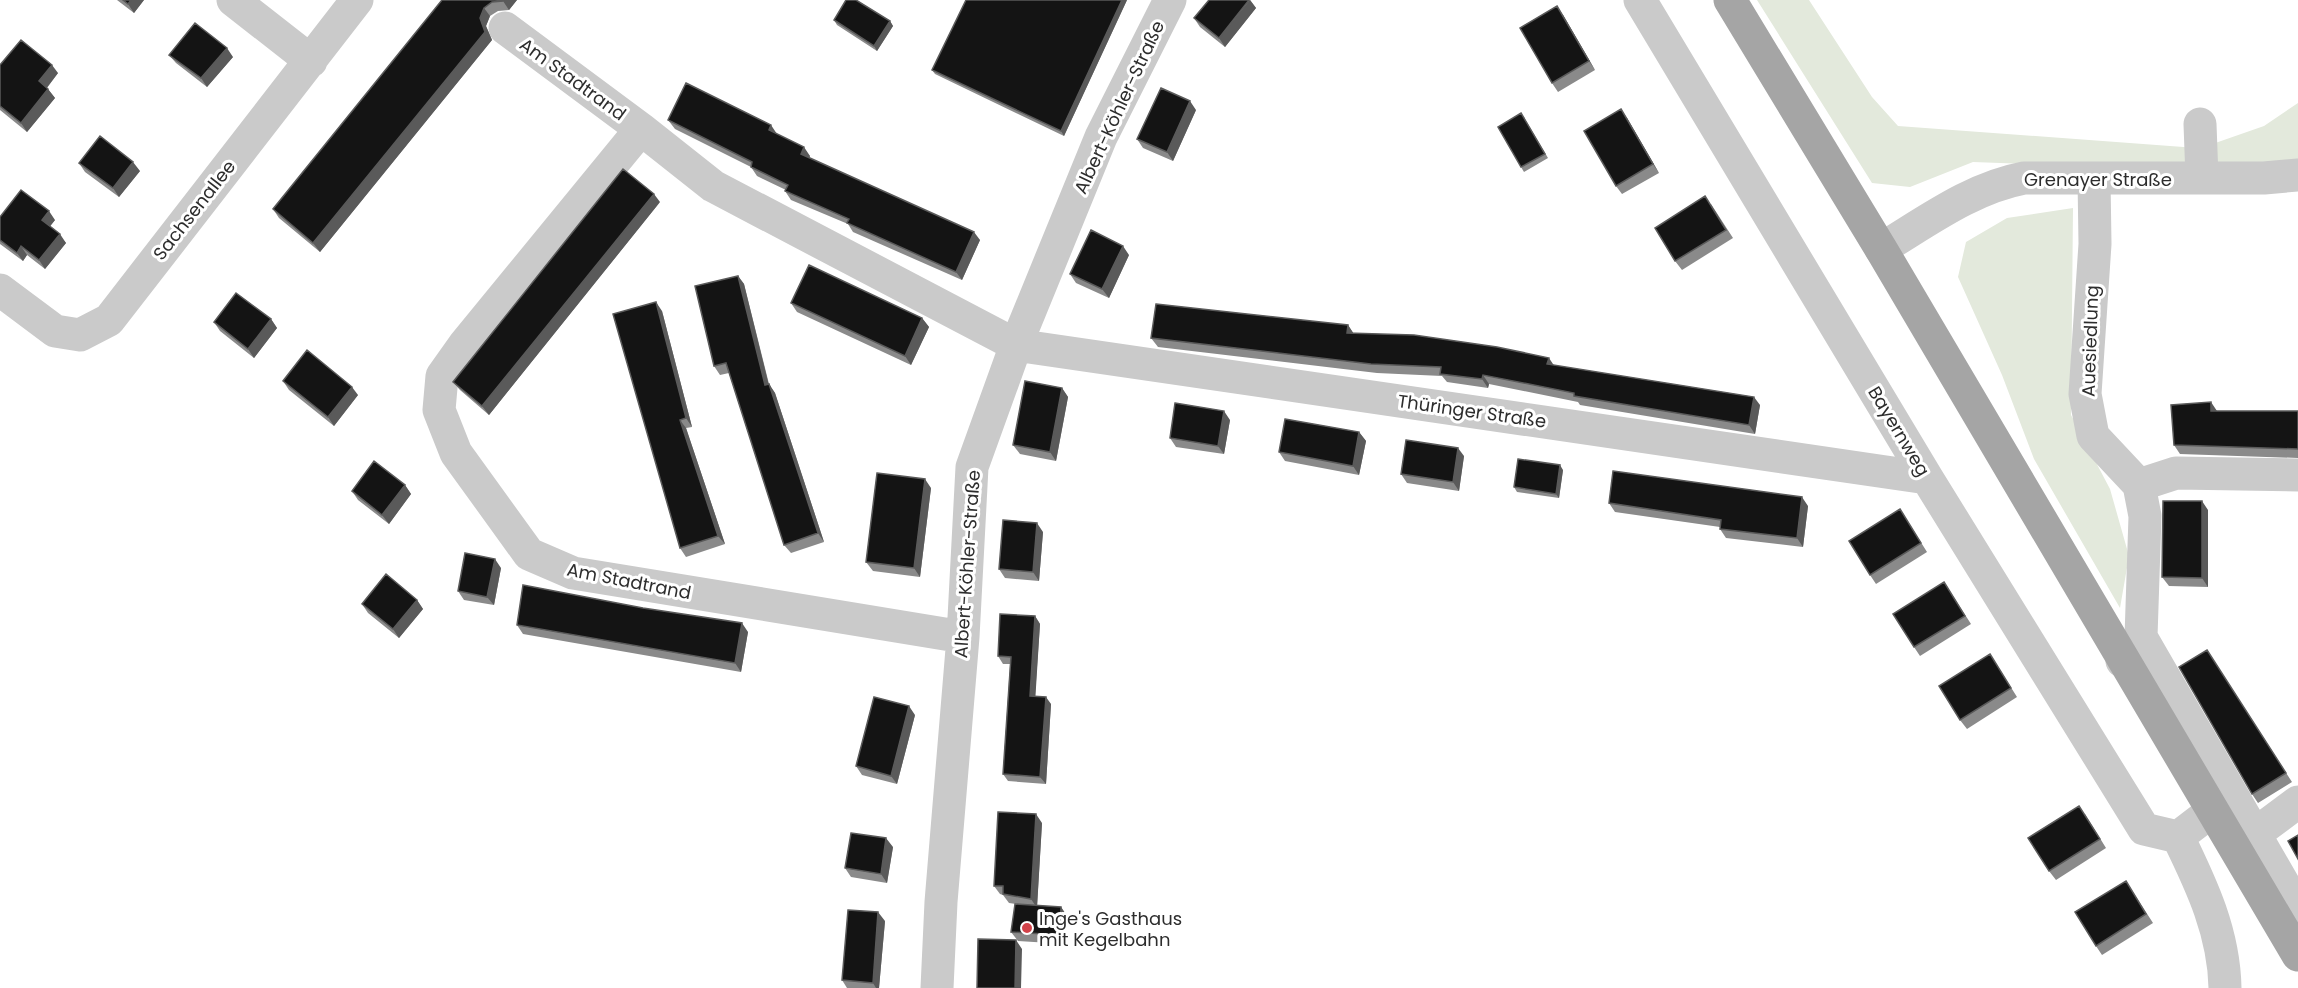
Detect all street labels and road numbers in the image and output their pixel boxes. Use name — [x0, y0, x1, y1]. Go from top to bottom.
street label: Albert-Köhler-Straße — [1068, 16, 1170, 198]
street label: Am Stadtrand — [515, 32, 631, 126]
street label: Sachsenallee — [147, 155, 241, 265]
street label: Grenayer Straße — [2024, 167, 2172, 192]
street label: Auesiedlung — [2076, 285, 2104, 397]
street label: Bayernweg — [1862, 381, 1936, 481]
street label: Thüringer Straße — [1396, 388, 1548, 434]
street label: Albert-Köhler-Straße — [948, 469, 986, 659]
street label: Am Stadtrand — [565, 557, 693, 605]

